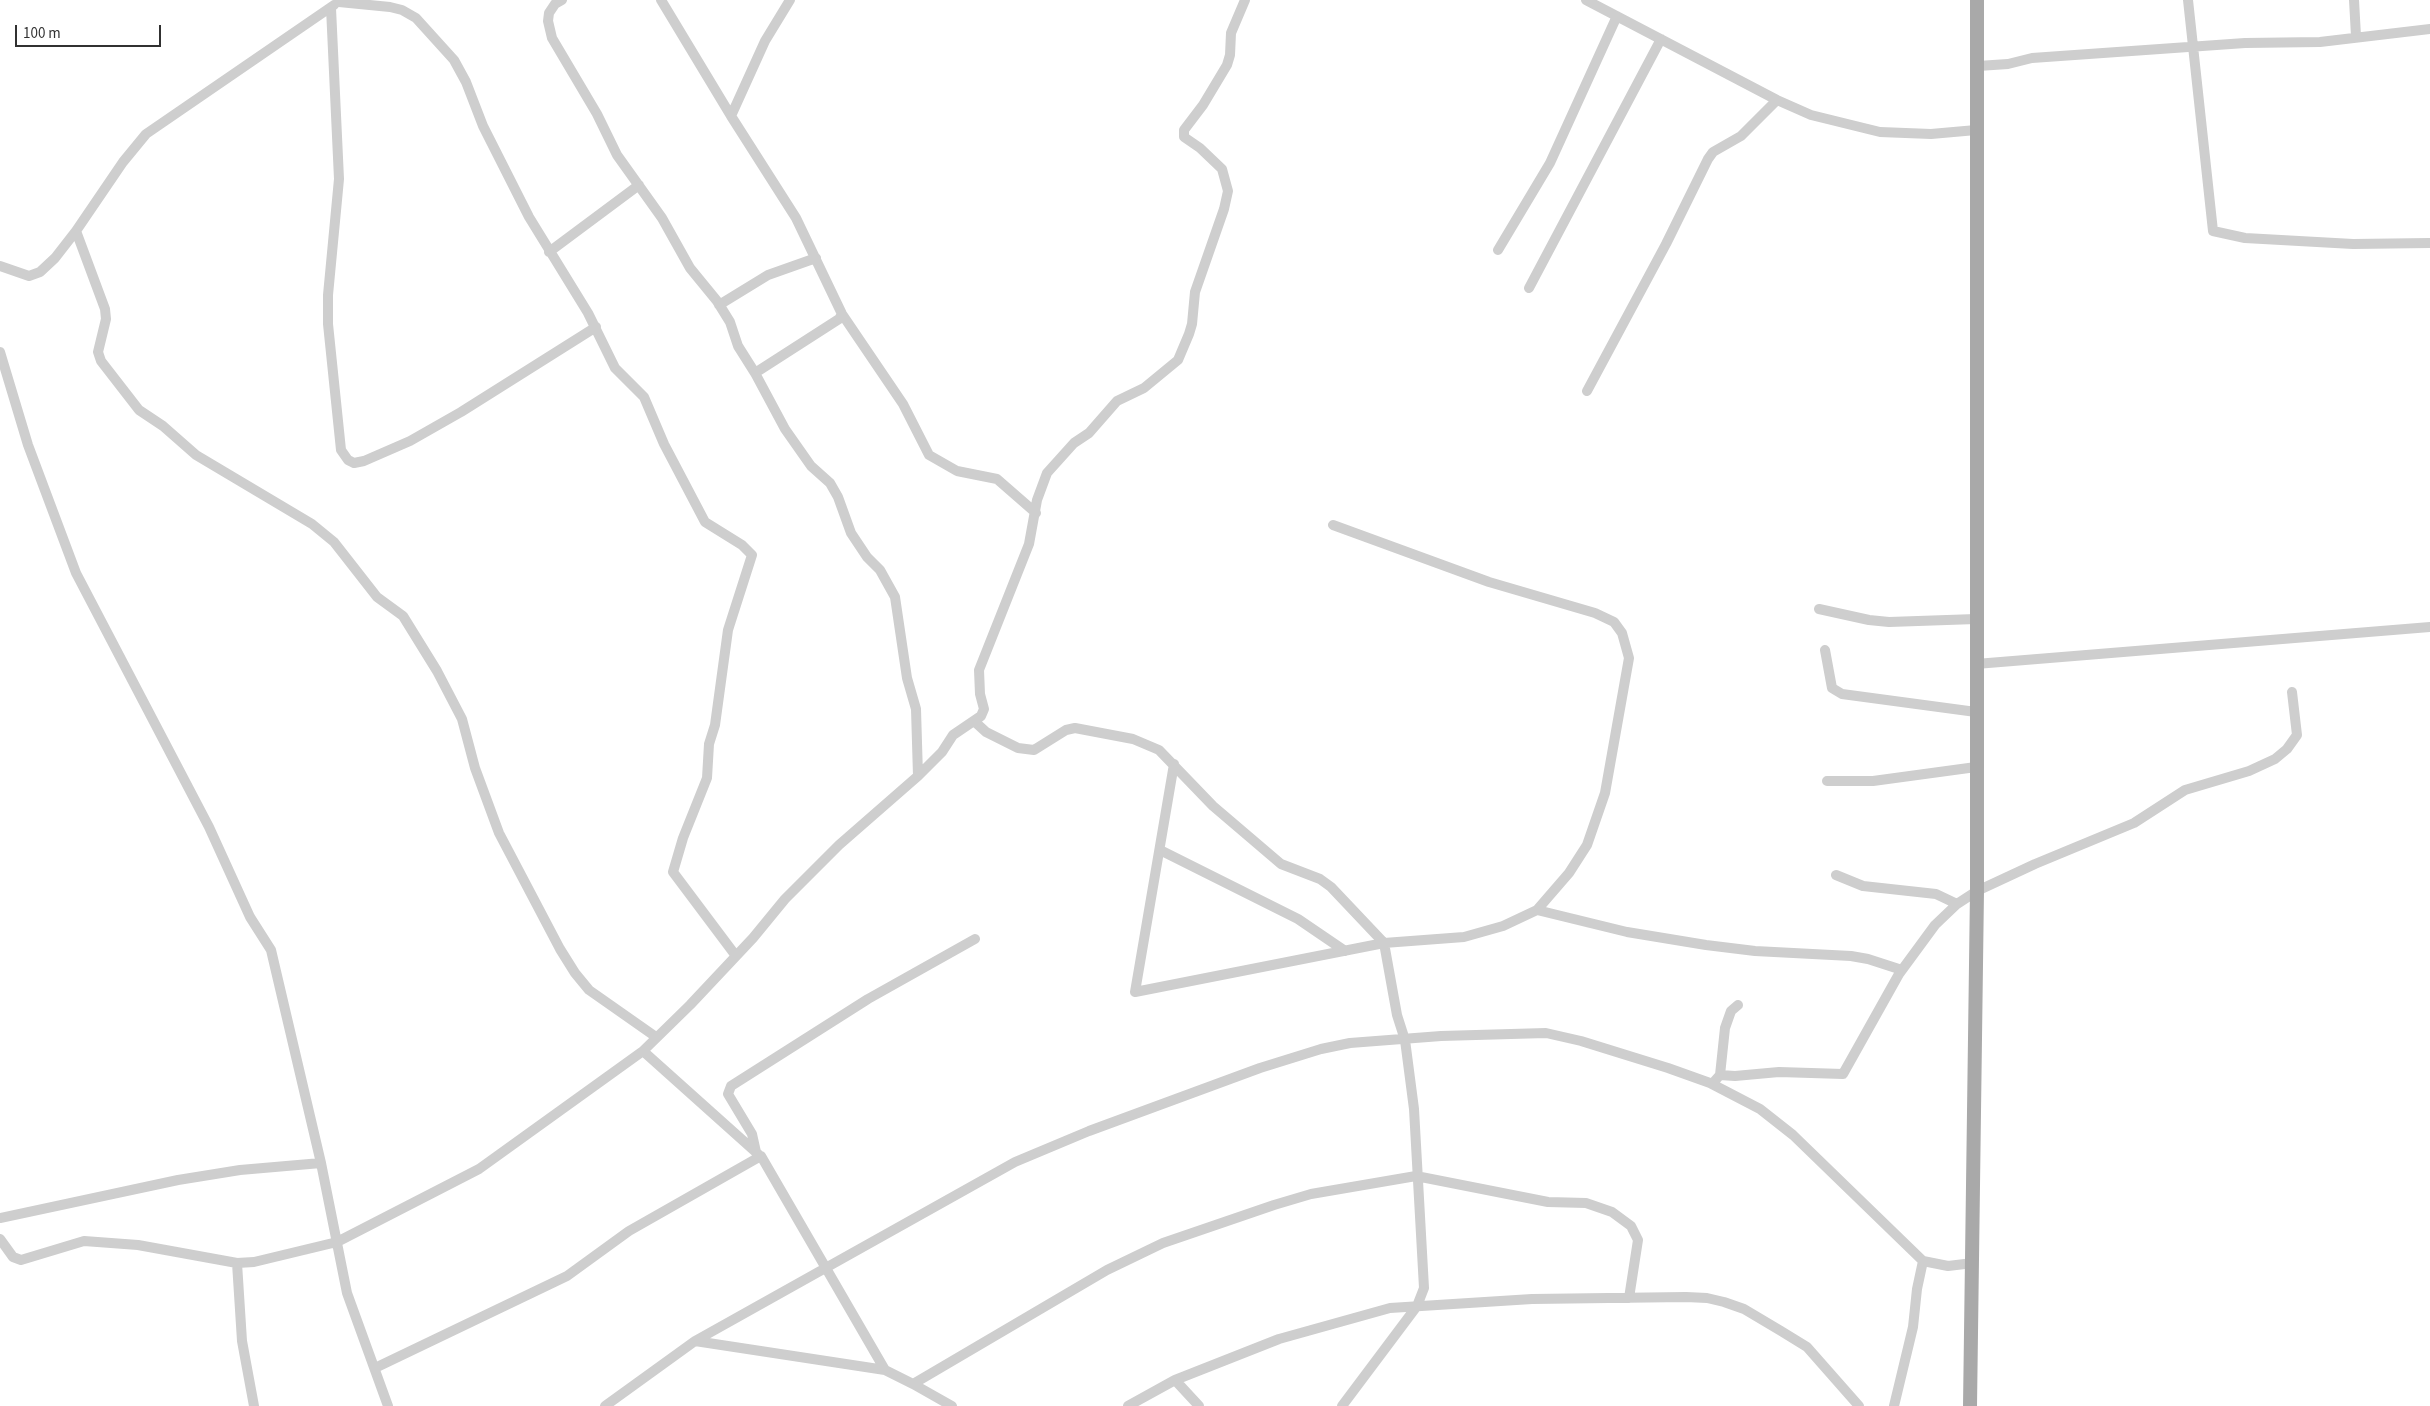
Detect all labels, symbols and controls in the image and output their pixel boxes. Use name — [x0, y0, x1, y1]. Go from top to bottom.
scale bar — [18, 15, 164, 47]
text: 100 m — [23, 23, 61, 44]

